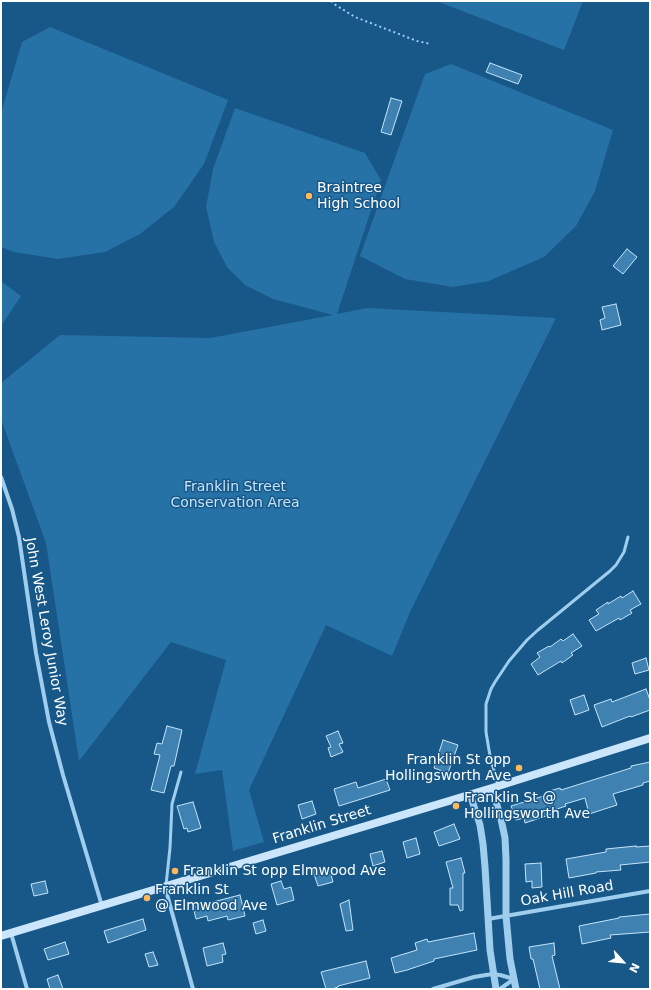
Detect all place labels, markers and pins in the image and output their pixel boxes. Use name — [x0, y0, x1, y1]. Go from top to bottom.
place label: Braintree High School — [317, 180, 400, 212]
marker: Braintree High School — [304, 191, 314, 201]
place label: Franklin St opp Hollingsworth Ave — [385, 752, 511, 784]
marker: Franklin St opp Hollingsworth Ave — [514, 763, 524, 773]
place label: Franklin St @ Hollingsworth Ave — [464, 790, 590, 822]
marker: Franklin St @ Hollingsworth Ave — [451, 801, 461, 811]
place label: Franklin St opp Elmwood Ave — [183, 863, 386, 879]
marker: Franklin St opp Elmwood Ave — [170, 866, 180, 876]
place label: Franklin St @ Elmwood Ave — [155, 882, 267, 914]
marker: Franklin St @ Elmwood Ave — [142, 893, 152, 903]

